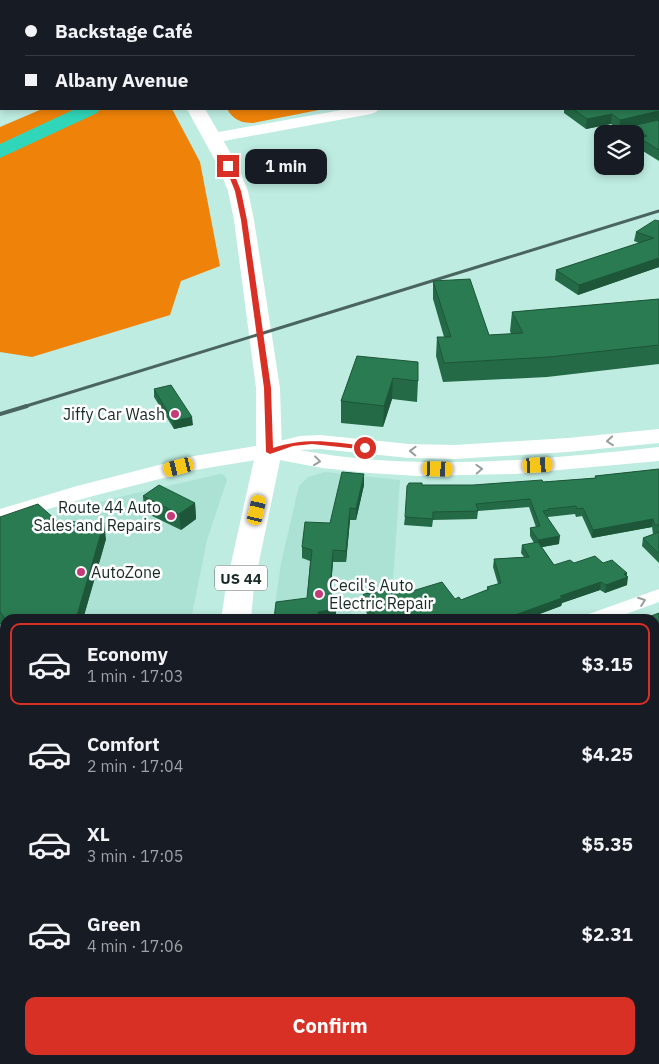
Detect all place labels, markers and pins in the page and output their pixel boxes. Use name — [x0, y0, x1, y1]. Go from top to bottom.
place label: Jiffy Car Wash — [63, 404, 165, 424]
marker: Jiffy Car Wash — [169, 408, 181, 420]
place label: Route 44 Auto Sales and Repairs — [33, 497, 161, 535]
marker: Route 44 Auto Sales and Repairs — [165, 510, 177, 522]
place label: AutoZone — [91, 562, 161, 582]
marker: AutoZone — [75, 566, 87, 578]
place label: Cecil's Auto Electric Repair — [329, 575, 433, 613]
marker: Cecil's Auto Electric Repair — [313, 588, 325, 600]

